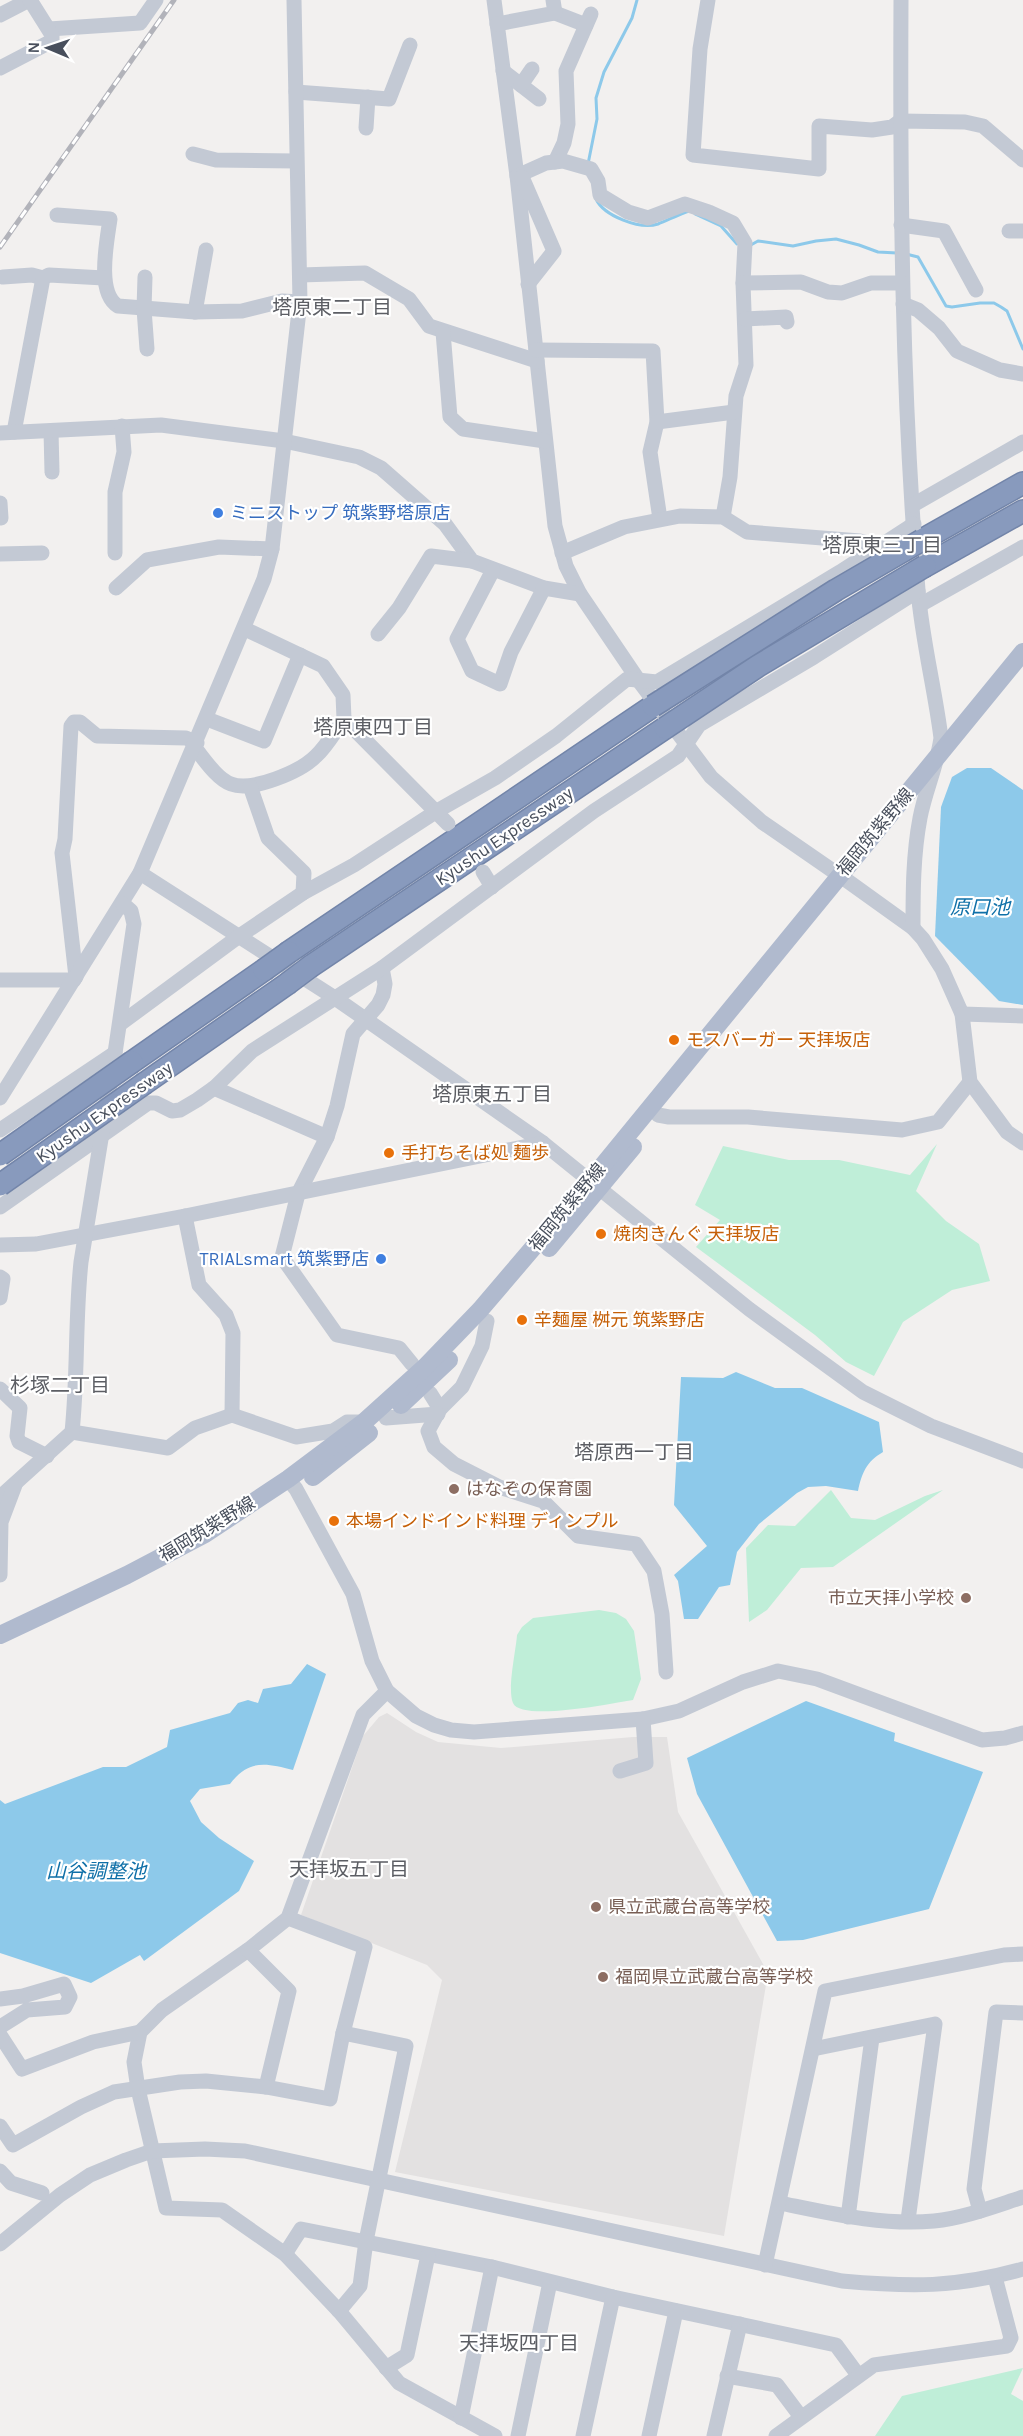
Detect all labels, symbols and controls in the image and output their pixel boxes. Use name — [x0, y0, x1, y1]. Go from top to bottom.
north arrow — [18, 18, 78, 78]
text: N — [24, 41, 43, 54]
district label: 塔原東二丁目 — [272, 296, 392, 319]
place label: ミニストップ 筑紫野塔原店 — [230, 502, 450, 524]
marker: ミニストップ 筑紫野塔原店 — [211, 506, 225, 520]
district label: 塔原東三丁目 — [822, 534, 942, 557]
district label: 塔原東四丁目 — [313, 716, 433, 739]
street label: Kyushu Expressway — [431, 781, 578, 890]
street label: 福岡筑紫野線 — [832, 784, 918, 880]
water label: 原口池 — [950, 896, 1012, 919]
place label: モスバーガー 天拝坂店 — [686, 1029, 870, 1051]
marker: モスバーガー 天拝坂店 — [667, 1033, 681, 1047]
street label: Kyushu Expressway — [32, 1056, 177, 1167]
district label: 塔原東五丁目 — [432, 1083, 552, 1106]
place label: 手打ちそば処 麺歩 — [401, 1142, 549, 1164]
marker: 手打ちそば処 麺歩 — [382, 1146, 396, 1160]
street label: 福岡筑紫野線 — [524, 1159, 610, 1255]
place label: 焼肉きんぐ 天拝坂店 — [613, 1223, 779, 1245]
marker: 焼肉きんぐ 天拝坂店 — [594, 1227, 608, 1241]
place label: TRIALsmart 筑紫野店 — [199, 1248, 369, 1270]
marker: TRIALsmart 筑紫野店 — [374, 1252, 388, 1266]
place label: 辛麺屋 桝元 筑紫野店 — [534, 1309, 705, 1331]
marker: 辛麺屋 桝元 筑紫野店 — [515, 1313, 529, 1327]
district label: 杉塚二丁目 — [10, 1374, 110, 1397]
district label: 塔原西一丁目 — [574, 1441, 694, 1464]
place label: はなぞの保育園 — [466, 1478, 592, 1500]
marker: はなぞの保育園 — [447, 1482, 461, 1496]
street label: 福岡筑紫野線 — [155, 1492, 259, 1566]
place label: 本場インドインド料理 ディンプル — [346, 1510, 618, 1532]
marker: 本場インドインド料理 ディンプル — [327, 1514, 341, 1528]
place label: 市立天拝小学校 — [828, 1587, 954, 1609]
marker: 市立天拝小学校 — [959, 1591, 973, 1605]
district label: 天拝坂五丁目 — [289, 1858, 409, 1881]
water label: 山谷調整池 — [46, 1860, 148, 1883]
place label: 県立武蔵台高等学校 — [608, 1896, 770, 1918]
marker: 県立武蔵台高等学校 — [589, 1900, 603, 1914]
place label: 福岡県立武蔵台高等学校 — [615, 1966, 813, 1988]
marker: 福岡県立武蔵台高等学校 — [596, 1970, 610, 1984]
district label: 天拝坂四丁目 — [459, 2332, 579, 2355]

